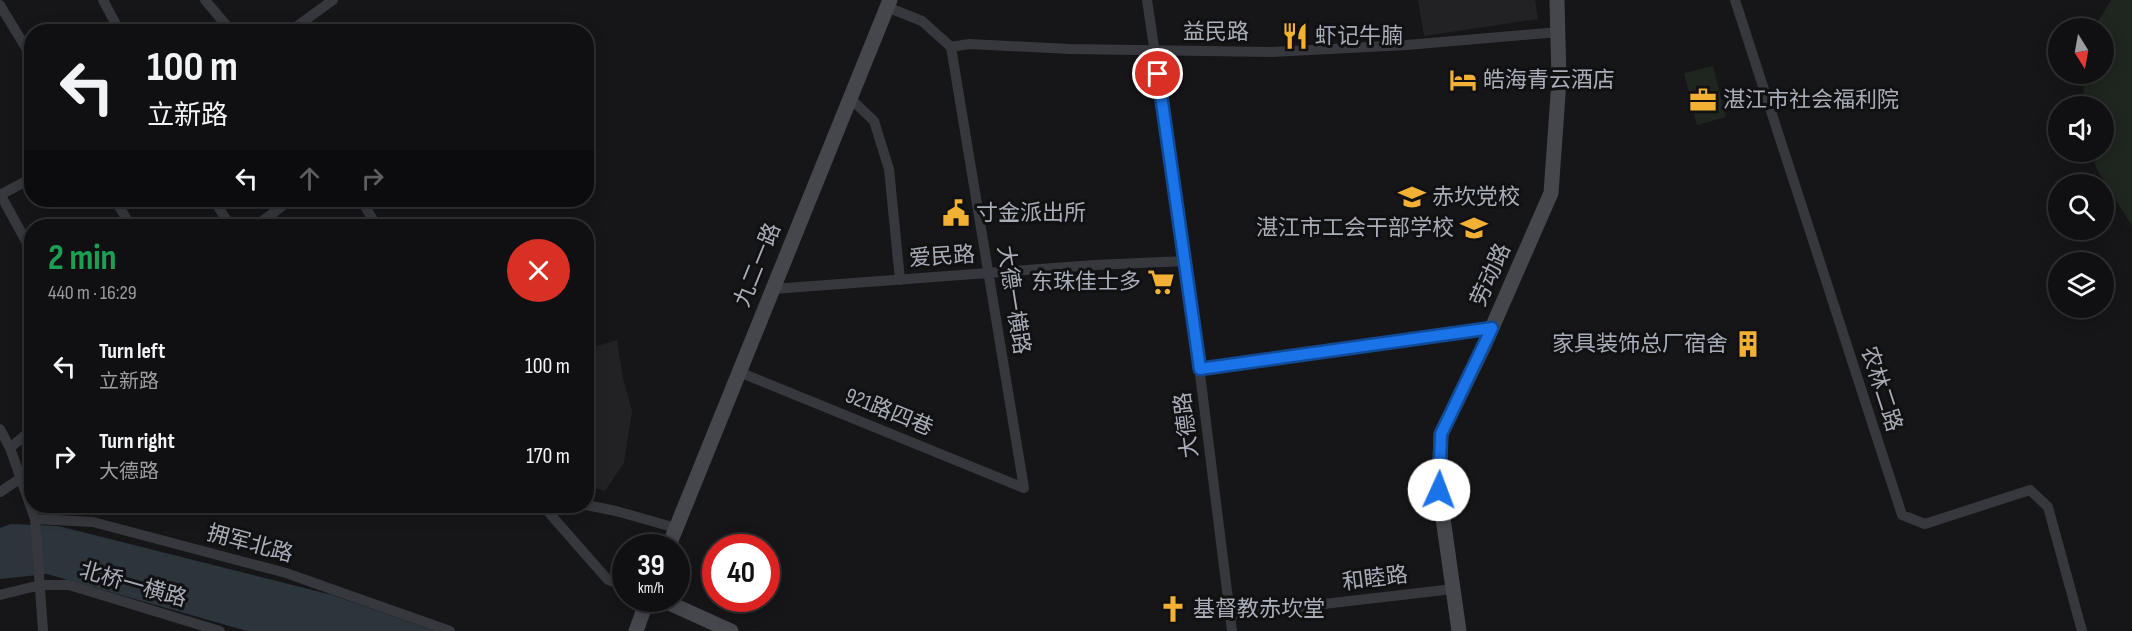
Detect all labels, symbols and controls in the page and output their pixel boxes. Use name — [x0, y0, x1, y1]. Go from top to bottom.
north arrow — [2048, 18, 2114, 84]
map controls — [2048, 18, 2114, 318]
street label: 益民路 — [1183, 19, 1249, 46]
restaurant icon: 虾记牛腩 — [1280, 21, 1310, 51]
place label: 虾记牛腩 — [1315, 23, 1403, 50]
text: 100 m — [147, 42, 238, 93]
icon: left — [48, 48, 126, 126]
pin — [1132, 48, 1183, 99]
icon: arrive — [1141, 57, 1174, 90]
hotel icon: 皓海青云酒店 — [1448, 65, 1478, 95]
place label: 皓海青云酒店 — [1483, 67, 1615, 94]
office icon: 湛江市社会福利院 — [1688, 85, 1718, 115]
place label: 湛江市社会福利院 — [1723, 87, 1899, 114]
button: sound — [2048, 96, 2114, 162]
text: 立新路 — [147, 100, 228, 132]
icon: left — [230, 162, 263, 195]
icon: ahead — [293, 162, 326, 195]
icon: right — [356, 162, 389, 195]
button: search — [2048, 174, 2114, 240]
school or university icon: 赤坎党校 — [1397, 182, 1427, 212]
place label: 赤坎党校 — [1432, 184, 1520, 211]
public building icon: 寸金派出所 — [941, 198, 971, 228]
place label: 寸金派出所 — [976, 200, 1086, 227]
school or university icon: 湛江市工会干部学校 — [1459, 213, 1489, 243]
place label: 湛江市工会干部学校 — [1256, 215, 1454, 242]
street label: 九二一路 — [729, 219, 787, 311]
text: 2 min — [48, 237, 117, 280]
button: close — [507, 239, 570, 302]
street label: 劳动路 — [1465, 239, 1517, 311]
street label: 爱民路 — [908, 241, 976, 273]
street label: 大德一横路 — [991, 244, 1035, 356]
button: layers — [2048, 252, 2114, 318]
supermarket icon: 东珠佳士多 — [1146, 267, 1176, 297]
place label: 东珠佳士多 — [1031, 269, 1141, 296]
text: 440 m · 16:29 — [48, 281, 137, 305]
building icon: 家具装饰总厂宿舍 — [1733, 329, 1763, 359]
place label: 家具装饰总厂宿舍 — [1552, 331, 1728, 358]
text: Turn left — [99, 338, 165, 365]
street label: 农林二路 — [1855, 343, 1907, 435]
icon: left — [48, 350, 81, 383]
text: 100 m — [525, 353, 570, 380]
text: 立新路 — [99, 370, 159, 394]
street label: 921路四巷 — [841, 382, 937, 442]
street label: 大德路 — [1170, 391, 1204, 459]
text: Turn right — [99, 428, 175, 455]
icon: right — [48, 440, 81, 473]
text: 170 m — [526, 443, 570, 470]
position arrow — [1407, 458, 1471, 522]
text: 大德路 — [99, 460, 159, 484]
street label: 拥军北路 — [204, 520, 296, 568]
speed limit sign: 40 — [702, 534, 780, 612]
text: 39 — [637, 548, 665, 584]
street label: 北桥一横路 — [76, 557, 190, 613]
street label: 和睦路 — [1341, 562, 1409, 596]
text: km/h — [638, 579, 664, 598]
church icon: 基督教赤坎堂 — [1158, 594, 1188, 624]
place label: 基督教赤坎堂 — [1193, 596, 1325, 623]

